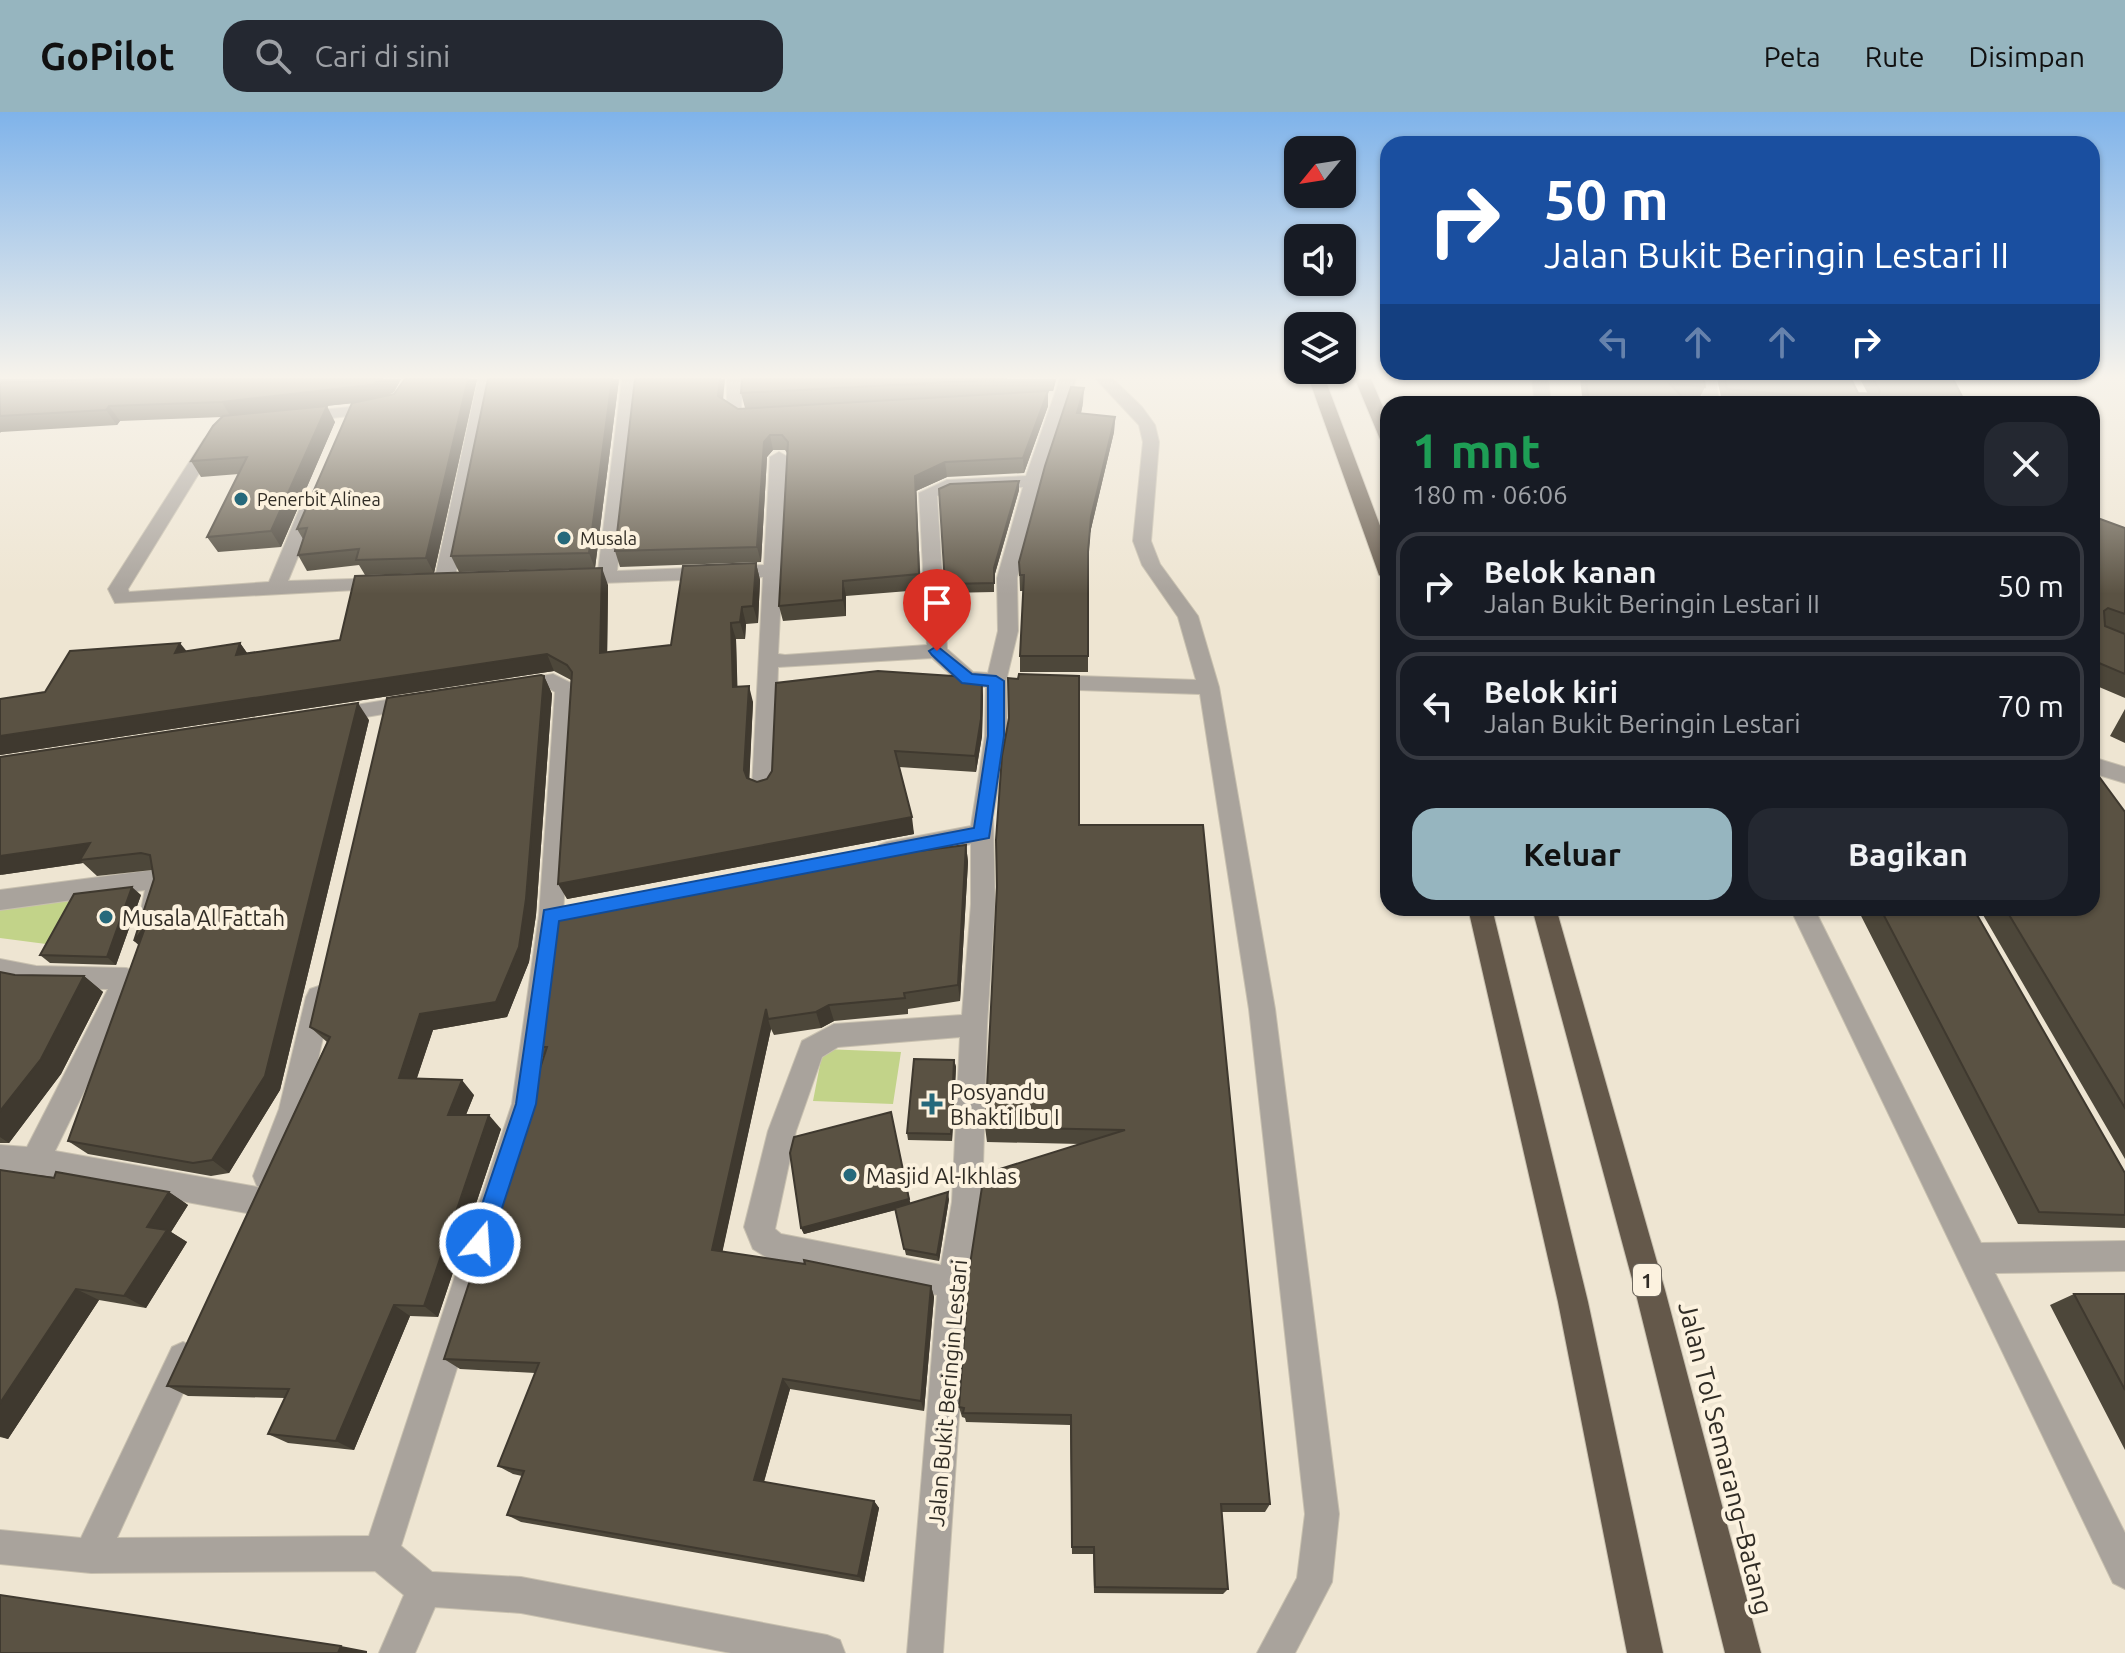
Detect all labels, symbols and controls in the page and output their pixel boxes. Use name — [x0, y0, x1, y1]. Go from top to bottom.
search box — [223, 20, 783, 92]
icon: search — [251, 34, 295, 78]
text: GoPilot — [40, 35, 175, 77]
text: Cari di sini — [315, 39, 450, 73]
text: Peta — [1764, 41, 1821, 72]
text: Rute — [1865, 41, 1925, 72]
text: Disimpan — [1969, 41, 2085, 72]
north arrow — [1284, 136, 1356, 208]
map controls — [1284, 136, 1356, 384]
icon: right — [1412, 168, 1516, 272]
text: 50 m — [1544, 168, 1669, 231]
button: sound — [1284, 224, 1356, 296]
text: Jalan Bukit Beringin Lestari II — [1544, 234, 2009, 275]
button: layers — [1284, 312, 1356, 384]
icon: left — [1592, 320, 1636, 364]
icon: ahead — [1676, 320, 1720, 364]
icon: ahead — [1760, 320, 1804, 364]
icon: right — [1844, 320, 1888, 364]
button: close — [1984, 422, 2068, 506]
text: 1 mnt — [1412, 423, 1541, 477]
text: 180 m · 06:06 — [1412, 480, 1568, 509]
place label: Penerbit Alinea — [257, 489, 381, 509]
marker: Penerbit Alinea — [232, 490, 250, 508]
place label: Musala — [580, 528, 637, 548]
marker: Musala — [555, 529, 573, 547]
text: Belok kanan — [1484, 555, 1657, 589]
icon: right — [1416, 564, 1460, 608]
pin — [903, 569, 971, 651]
text: 50 m — [1997, 569, 2064, 603]
icon: arrive — [915, 581, 959, 625]
text: Jalan Bukit Beringin Lestari II — [1484, 589, 1820, 618]
text: Belok kiri — [1484, 675, 1618, 709]
icon: left — [1416, 684, 1460, 728]
text: 70 m — [1997, 689, 2064, 723]
text: Jalan Bukit Beringin Lestari — [1484, 709, 1801, 738]
button: Keluar — [1412, 808, 1732, 900]
button: Bagikan — [1748, 808, 2068, 900]
place label: Musala Al Fattah — [122, 905, 285, 930]
marker: Musala Al Fattah — [97, 908, 115, 926]
place label: Posyandu Bhakti Ibu I — [950, 1079, 1060, 1129]
marker: Posyandu Bhakti Ibu I — [921, 1093, 943, 1115]
place label: Masjid Al-Ikhlas — [866, 1163, 1017, 1188]
marker: Masjid Al-Ikhlas — [841, 1166, 859, 1184]
position arrow — [438, 1201, 522, 1285]
street label: Jalan Bukit Beringin Lestari — [923, 1258, 971, 1528]
road number: 1 — [1633, 1264, 1661, 1296]
street label: Jalan Tol Semarang–Batang — [1673, 1299, 1779, 1617]

